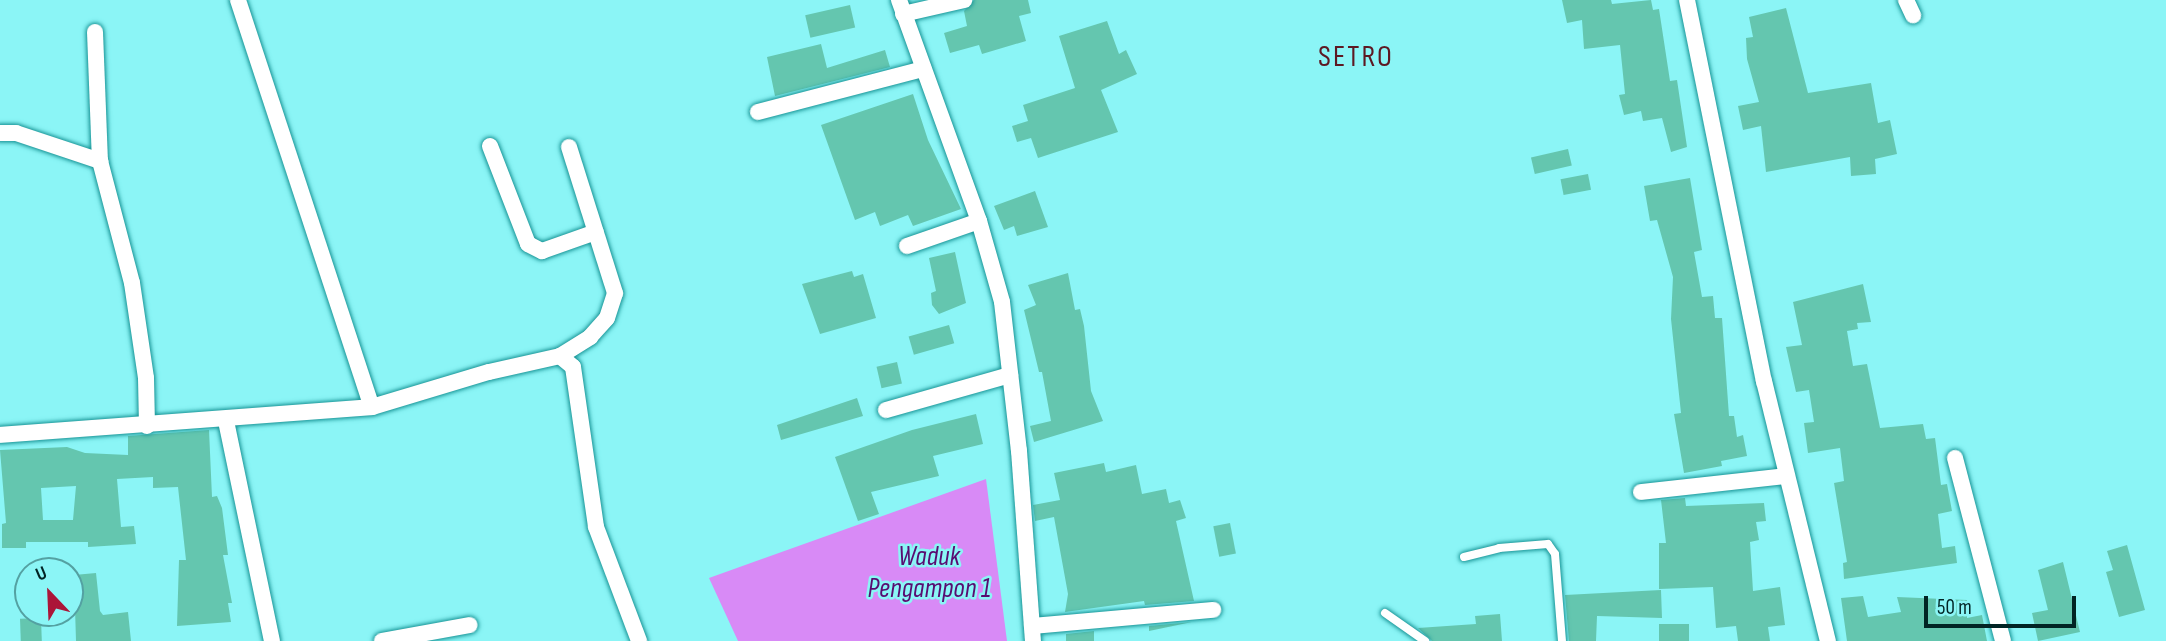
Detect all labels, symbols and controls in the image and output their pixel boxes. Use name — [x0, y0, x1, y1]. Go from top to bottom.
district label: SETRO — [1319, 39, 1393, 75]
water label: Waduk Pengampon 1 — [868, 540, 990, 606]
north arrow — [14, 557, 84, 627]
text: U — [32, 562, 50, 587]
scale bar — [1928, 582, 2080, 626]
text: 50 m — [1937, 595, 1972, 620]

